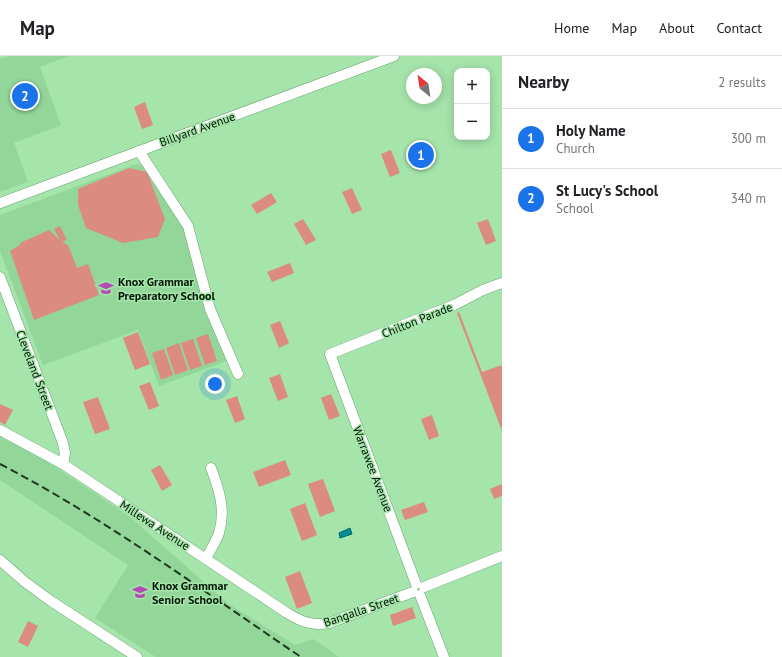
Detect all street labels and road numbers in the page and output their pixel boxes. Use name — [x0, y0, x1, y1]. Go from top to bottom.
street label: Billyard Avenue — [157, 108, 237, 150]
street label: Chilton Parade — [379, 299, 455, 341]
street label: Cleveland Street — [13, 328, 57, 412]
street label: Warrawee Avenue — [350, 424, 396, 514]
street label: Millewa Avenue — [117, 497, 193, 553]
street label: Bangalla Street — [321, 590, 401, 630]

